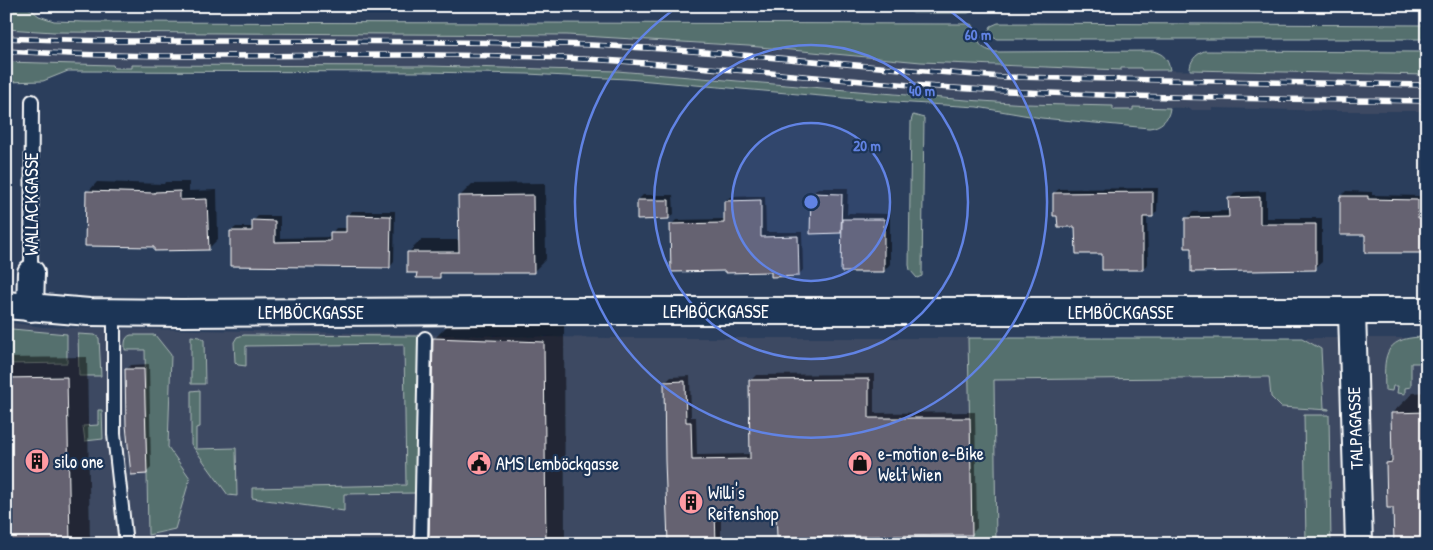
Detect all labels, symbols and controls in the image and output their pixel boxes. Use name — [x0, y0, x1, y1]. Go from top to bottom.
text: 60 m — [965, 24, 991, 45]
text: 40 m — [909, 80, 935, 101]
text: 20 m — [853, 135, 881, 156]
street label: WALLACKGASSE — [19, 152, 44, 256]
centre of rings — [802, 193, 820, 211]
street label: LEMBÖCKGASSE — [663, 299, 769, 324]
street label: LEMBÖCKGASSE — [258, 300, 364, 325]
street label: LEMBÖCKGASSE — [1068, 300, 1174, 325]
street label: TALPAGASSE — [1341, 386, 1369, 470]
place label: e-motion e-Bike Welt Wien — [878, 441, 984, 487]
building icon: silo one — [24, 448, 50, 474]
place label: silo one — [54, 449, 104, 474]
public building icon: AMS Lemböckgasse — [466, 450, 492, 476]
shop icon: e-motion e-Bike Welt Wien — [847, 450, 873, 476]
place label: AMS Lemböckgasse — [496, 451, 619, 476]
place label: Willi's Reifenshop — [708, 480, 779, 526]
building icon: Willi's Reifenshop — [678, 489, 704, 515]

